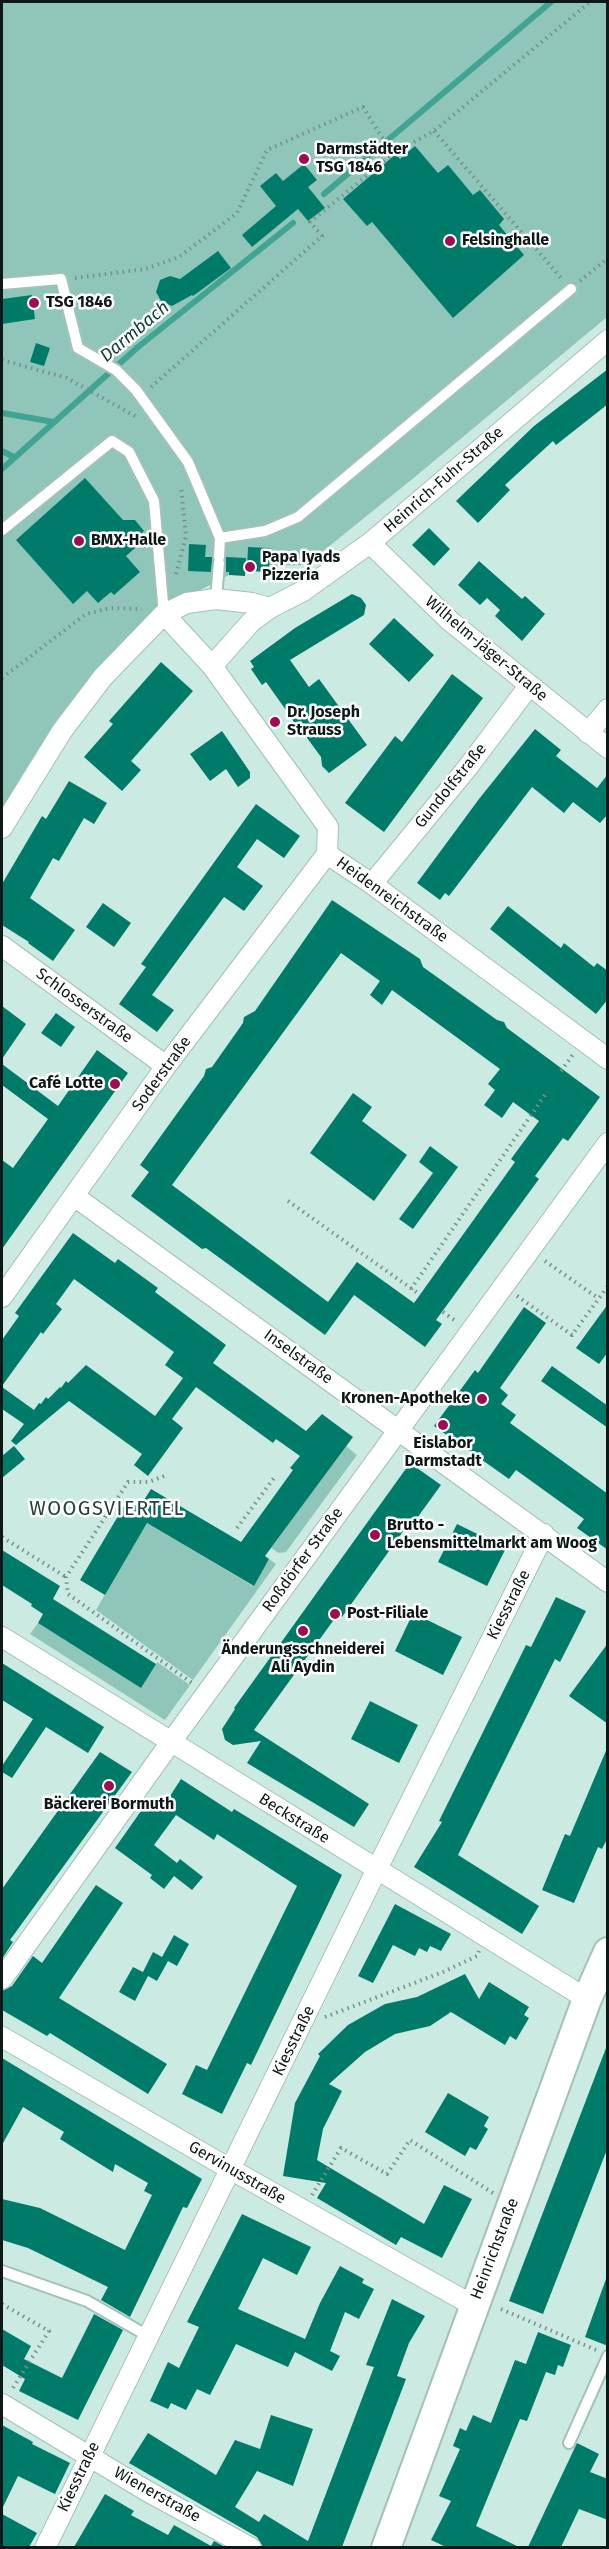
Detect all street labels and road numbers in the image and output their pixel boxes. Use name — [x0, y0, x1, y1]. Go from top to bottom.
street label: Heinrich-Fuhr-Straße — [380, 423, 508, 537]
street label: Wilhelm-Jäger-Straße — [421, 592, 551, 706]
street label: Gundolfstraße — [411, 740, 491, 832]
street label: Heidenreichstraße — [332, 853, 452, 947]
street label: Schlosserstraße — [32, 964, 136, 1048]
street label: Soderstraße — [128, 1033, 196, 1115]
street label: Inselstraße — [260, 1326, 336, 1388]
street label: Roßdörfer Straße — [259, 1504, 347, 1616]
street label: Kiesstraße — [483, 1567, 535, 1643]
street label: Beckstraße — [255, 1790, 333, 1848]
street label: Kiesstraße — [269, 2003, 319, 2079]
street label: Gervinusstraße — [185, 2137, 289, 2209]
street label: Heinrichstraße — [467, 2196, 523, 2302]
street label: Kiesstraße — [54, 2439, 104, 2515]
street label: Wienerstraße — [110, 2463, 204, 2527]

